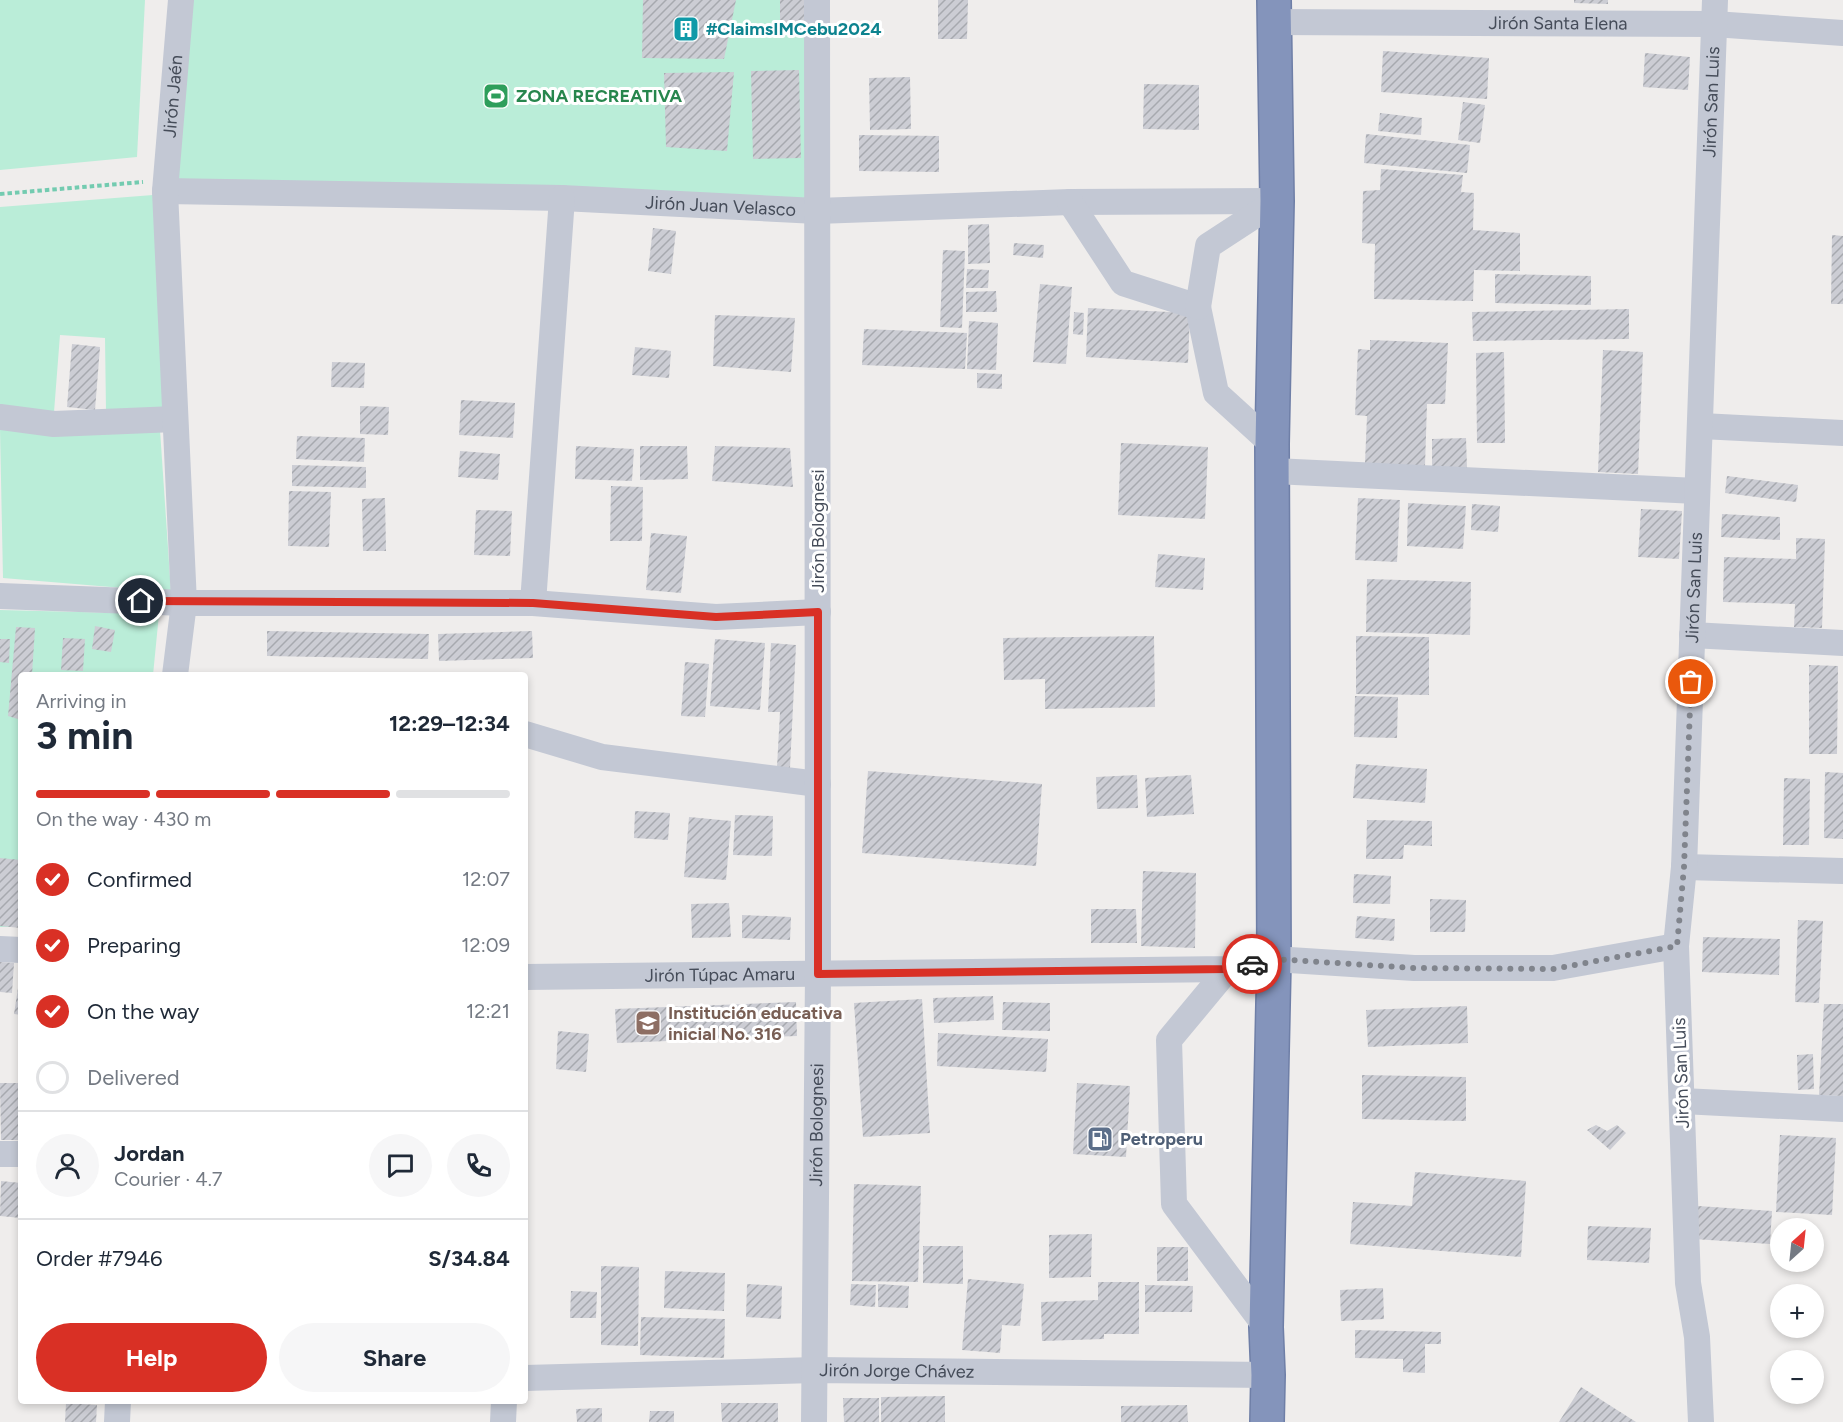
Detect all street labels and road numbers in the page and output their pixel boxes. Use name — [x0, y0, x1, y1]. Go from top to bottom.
street label: Jirón Santa Elena — [1488, 12, 1627, 35]
street label: Jirón San Luis — [1698, 46, 1724, 158]
street label: Jirón Jaén — [159, 54, 187, 139]
street label: Jirón Juan Velasco — [645, 191, 797, 221]
street label: Jirón Bolognesi — [807, 469, 829, 593]
street label: Jirón San Luis — [1681, 532, 1707, 644]
street label: Jirón Túpac Amaru — [645, 963, 795, 987]
street label: Jirón San Luis — [1668, 1017, 1694, 1129]
street label: Jirón Bolognesi — [805, 1063, 828, 1187]
street label: Jirón Jorge Chávez — [819, 1359, 975, 1383]

